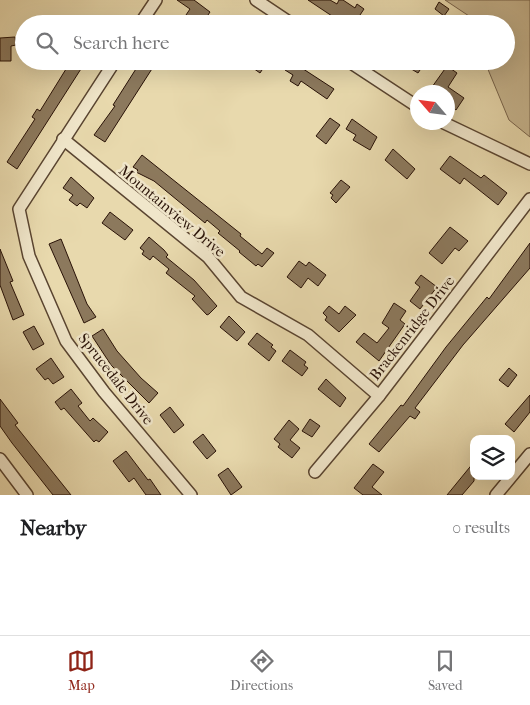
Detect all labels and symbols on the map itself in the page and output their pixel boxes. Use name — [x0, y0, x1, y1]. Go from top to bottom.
north arrow — [410, 85, 455, 130]
street label: Mountainview Drive — [115, 161, 229, 261]
street label: Brackenridge Drive — [366, 272, 459, 384]
street label: Sprucedale Drive — [75, 330, 158, 429]

